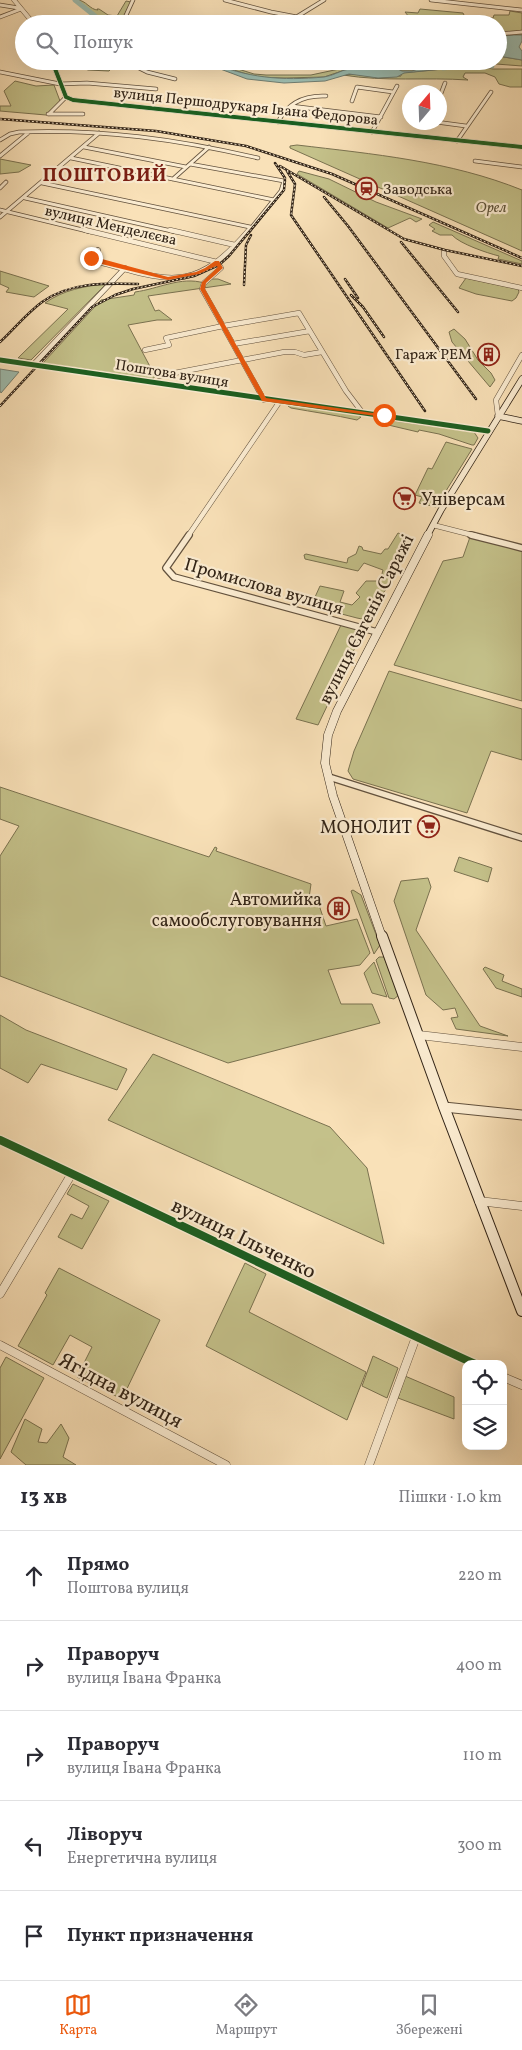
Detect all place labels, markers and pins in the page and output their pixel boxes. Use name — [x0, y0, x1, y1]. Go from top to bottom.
station icon: Заводська — [355, 177, 379, 201]
place label: Заводська — [383, 180, 453, 201]
building icon: Гараж РЕМ — [476, 342, 500, 366]
place label: Гараж РЕМ — [395, 345, 472, 366]
supermarket icon: Універсам — [393, 487, 417, 511]
place label: Універсам — [421, 488, 505, 513]
supermarket icon: МОНОЛИТ — [416, 815, 440, 839]
place label: МОНОЛИТ — [320, 816, 412, 841]
place label: Автомийка самообслуговування — [152, 888, 322, 934]
building icon: Автомийка самообслуговування — [326, 897, 350, 921]

